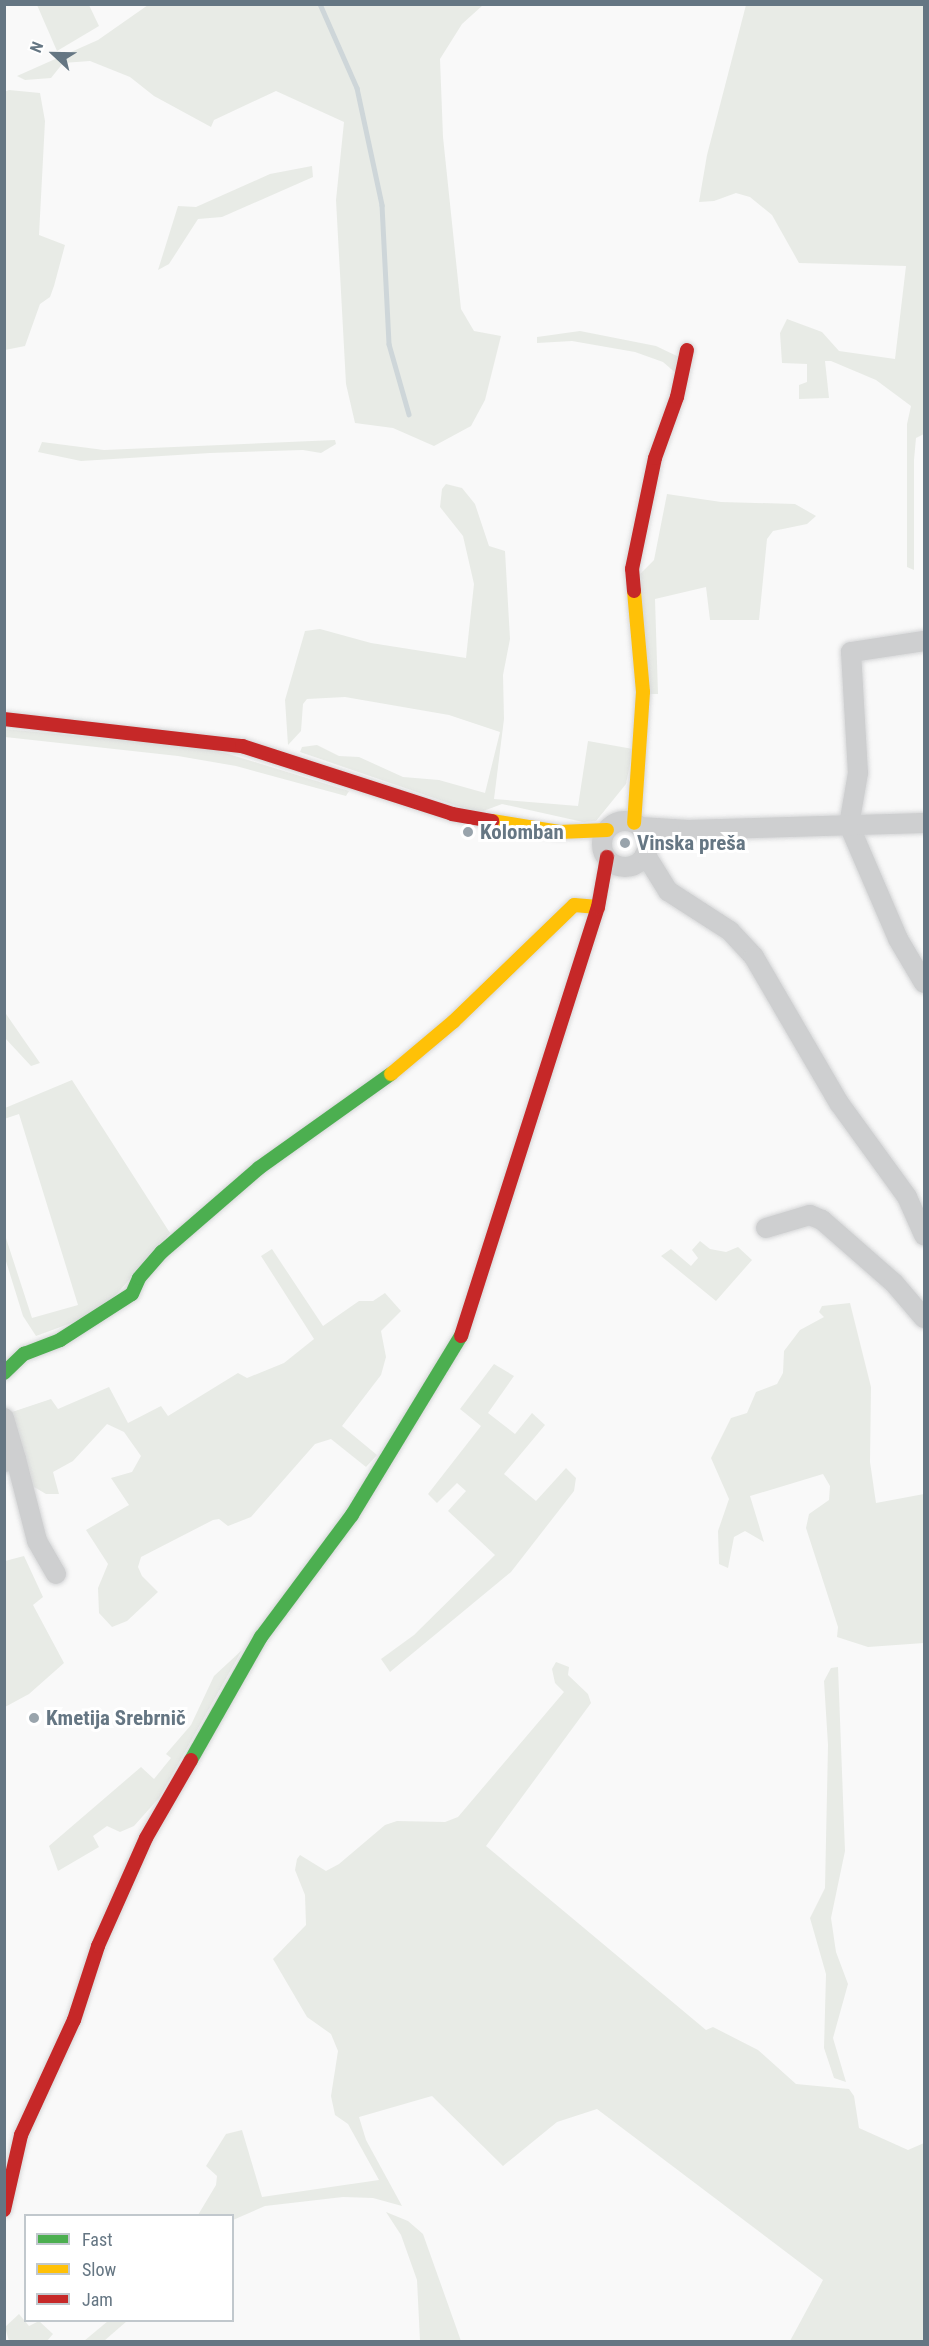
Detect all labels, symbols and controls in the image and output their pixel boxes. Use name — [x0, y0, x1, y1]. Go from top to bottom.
north arrow — [24, 24, 84, 84]
text: N — [26, 39, 47, 55]
place label: Kolomban — [480, 819, 564, 845]
marker: Kolomban — [461, 825, 475, 839]
place label: Vinska preša — [637, 830, 746, 856]
marker: Vinska preša — [618, 836, 632, 850]
place label: Kmetija Srebrnič — [46, 1705, 186, 1731]
marker: Kmetija Srebrnič — [27, 1711, 41, 1725]
legend — [24, 2214, 234, 2322]
text: Fast — [82, 2229, 113, 2250]
text: Slow — [82, 2259, 116, 2280]
text: Jam — [82, 2289, 113, 2310]

